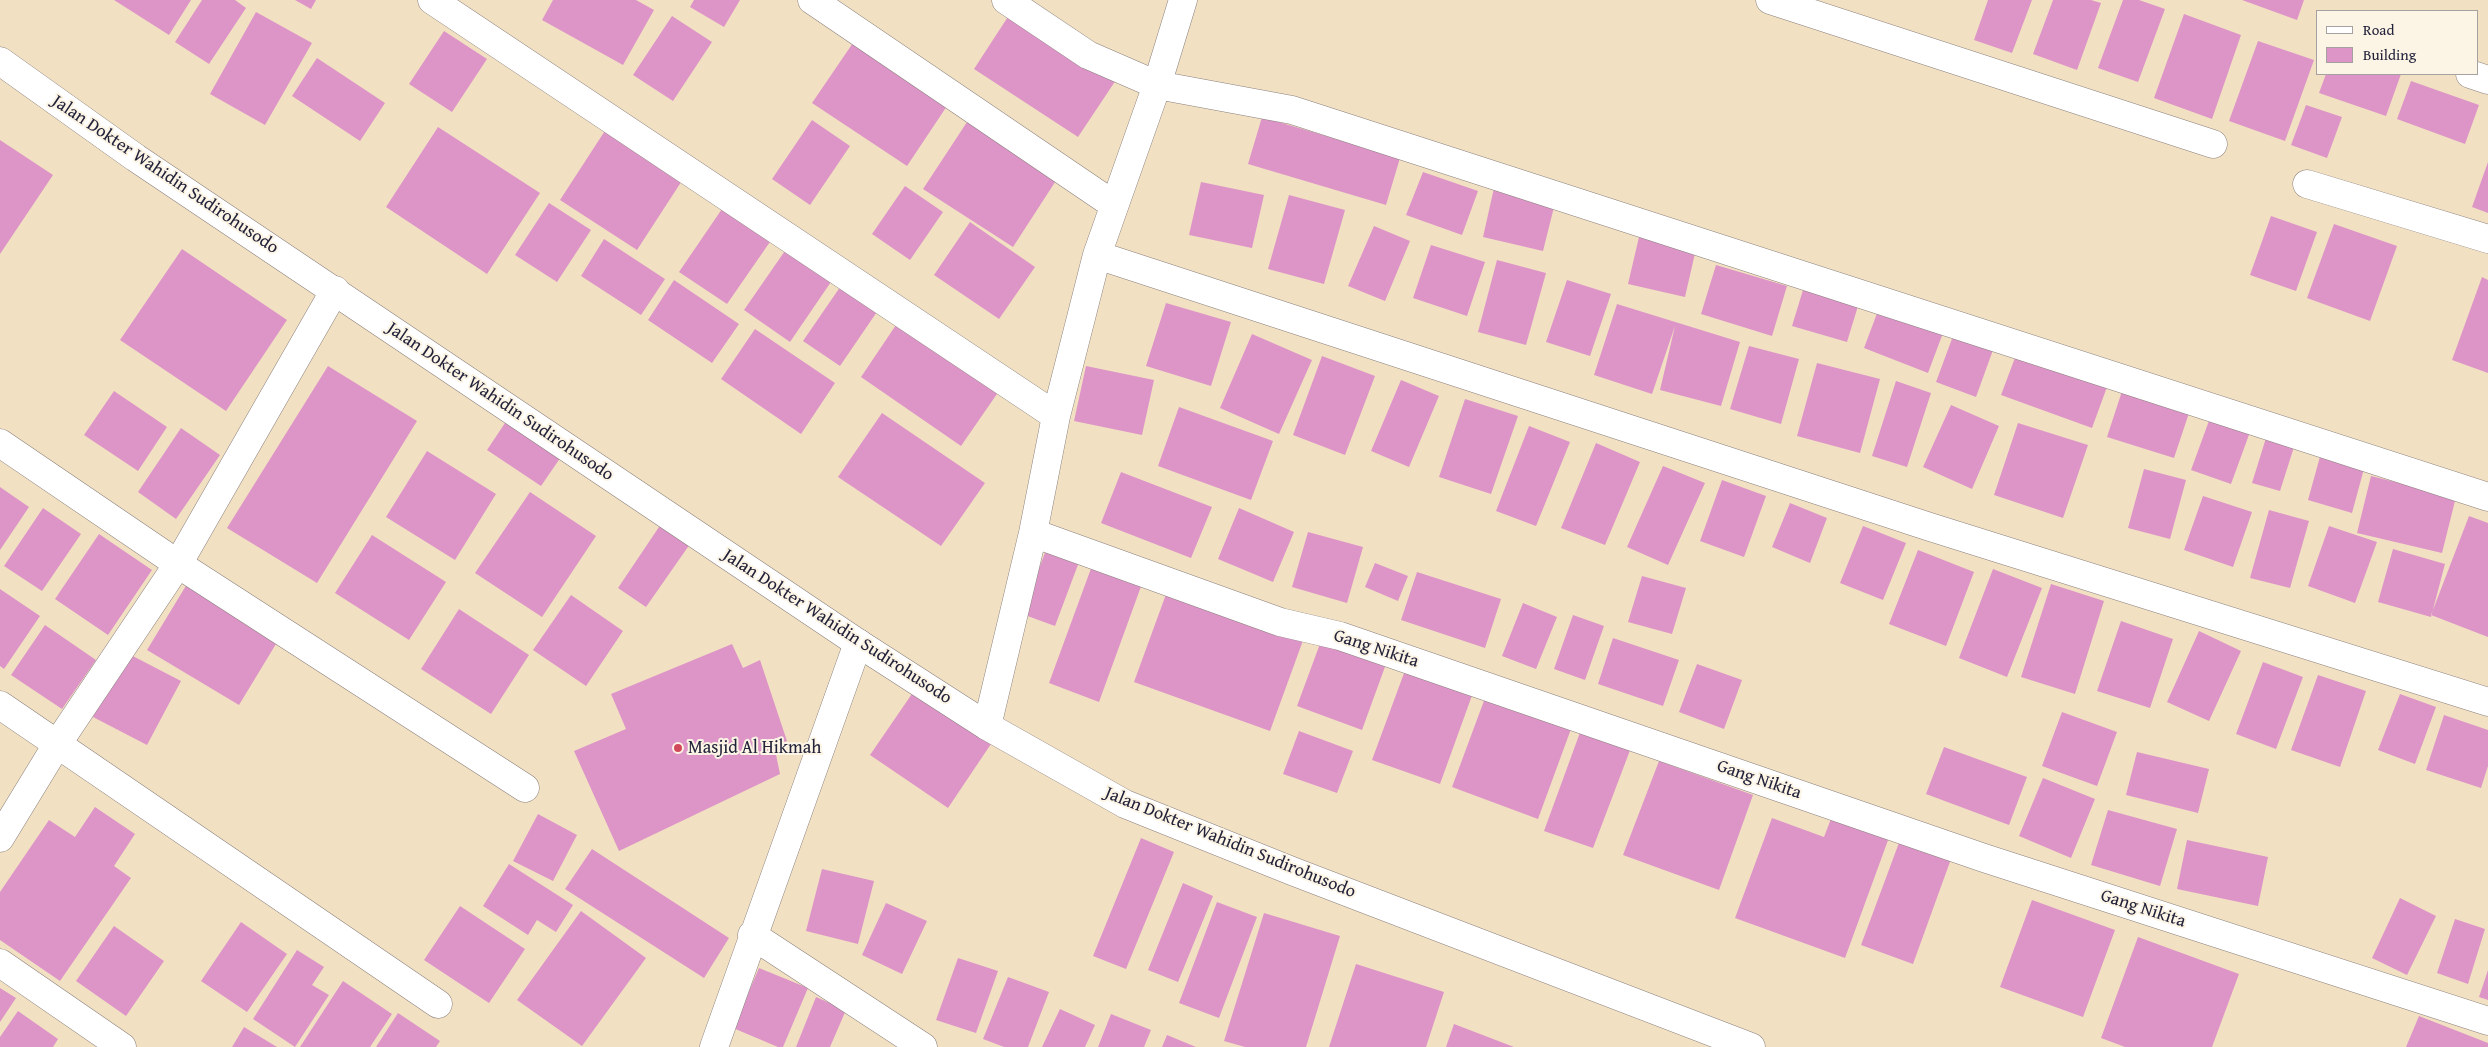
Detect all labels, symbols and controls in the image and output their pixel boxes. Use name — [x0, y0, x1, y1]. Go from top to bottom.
legend — [2316, 10, 2478, 75]
text: Road — [2363, 19, 2394, 40]
text: Building — [2363, 44, 2416, 65]
street label: Jalan Dokter Wahidin Sudirohusodo — [48, 91, 282, 259]
street label: Jalan Dokter Wahidin Sudirohusodo — [383, 318, 617, 486]
street label: Jalan Dokter Wahidin Sudirohusodo — [718, 545, 956, 709]
street label: Gang Nikita — [1331, 625, 1421, 673]
place label: Masjid Al Hikmah — [688, 737, 821, 759]
marker: Masjid Al Hikmah — [672, 742, 684, 754]
street label: Gang Nikita — [1714, 755, 1804, 805]
street label: Jalan Dokter Wahidin Sudirohusodo — [1101, 783, 1359, 903]
street label: Gang Nikita — [2098, 885, 2188, 933]

